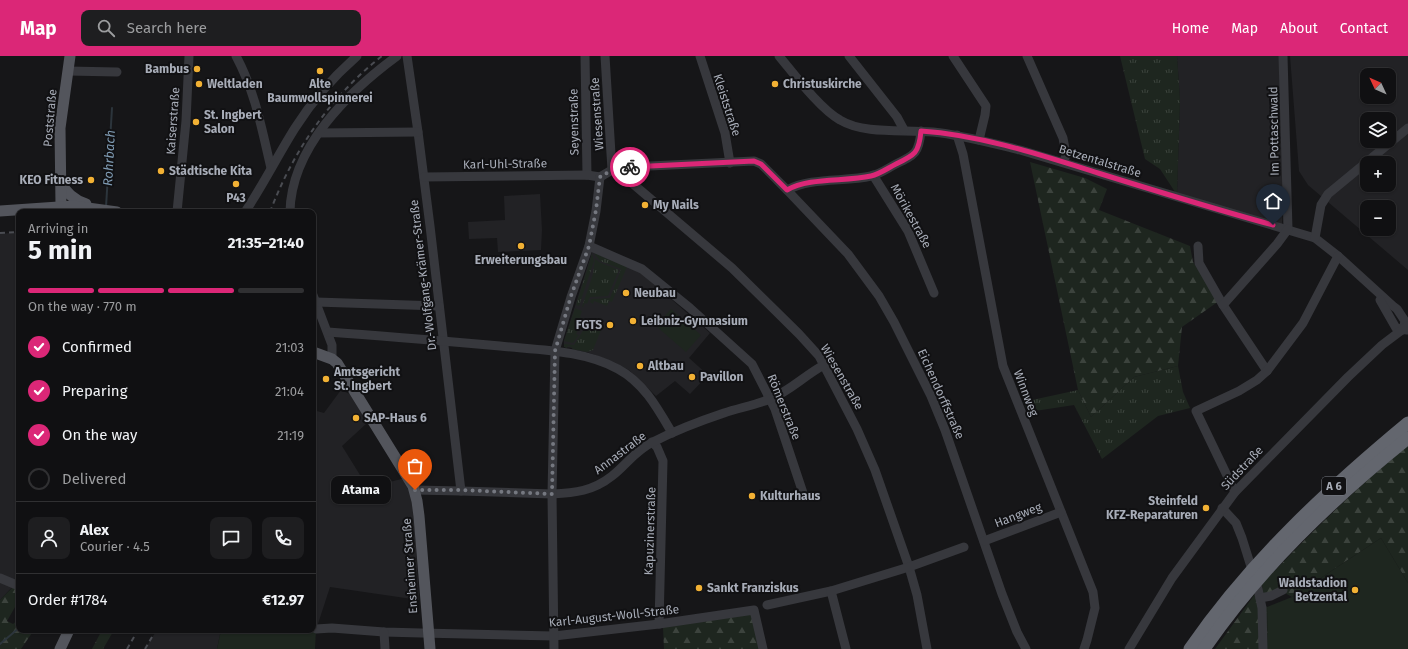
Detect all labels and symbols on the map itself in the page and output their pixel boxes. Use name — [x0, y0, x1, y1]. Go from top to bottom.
place label: Bambus — [145, 62, 189, 76]
marker: Bambus — [192, 64, 202, 74]
marker: Alte Baumwollspinnerei — [315, 66, 325, 76]
north arrow — [1360, 68, 1396, 104]
street label: Kleiststraße — [710, 72, 744, 138]
place label: Weltladen — [207, 77, 263, 91]
place label: Alte Baumwollspinnerei — [267, 77, 373, 105]
street label: Wiesenstraße — [587, 77, 607, 151]
place label: Christuskirche — [783, 77, 862, 91]
marker: Weltladen — [194, 79, 204, 89]
marker: Christuskirche — [770, 79, 780, 89]
street label: Im Pottaschwald — [1266, 86, 1282, 176]
street label: Kaiserstraße — [164, 87, 182, 155]
street label: Seyenstraße — [566, 88, 582, 156]
street label: Poststraße — [41, 89, 59, 147]
place label: St. Ingbert Salon — [204, 108, 262, 136]
marker: St. Ingbert Salon — [191, 117, 201, 127]
water label: Rohrbach — [100, 130, 118, 186]
street label: Betzentalstraße — [1057, 142, 1143, 180]
courier — [610, 147, 650, 187]
street label: Karl-Uhl-Straße — [463, 156, 547, 172]
place label: Städtische Kita — [169, 164, 253, 178]
marker: Städtische Kita — [156, 166, 166, 176]
place label: KEO Fitness — [20, 173, 83, 187]
marker: KEO Fitness — [86, 175, 96, 185]
marker: P43 — [231, 179, 241, 189]
street label: Mörikestraße — [888, 181, 934, 251]
pin — [1256, 184, 1290, 225]
place label: P43 — [226, 191, 246, 205]
place label: My Nails — [653, 198, 699, 212]
street label: Dr.-Wolfgang-Krämer-Straße — [407, 199, 439, 351]
marker: My Nails — [640, 200, 650, 210]
marker: Erweiterungsbau — [516, 241, 526, 251]
place label: Erweiterungsbau — [475, 253, 567, 267]
place label: Neubau — [634, 286, 676, 300]
marker: Neubau — [621, 288, 631, 298]
place label: Leibniz-Gymnasium — [641, 314, 748, 328]
marker: Leibniz-Gymnasium — [628, 316, 638, 326]
place label: FGTS — [576, 318, 602, 332]
marker: FGTS — [605, 320, 615, 330]
street label: Wiesenstraße — [818, 342, 866, 412]
street label: Eichendorffstraße — [915, 347, 967, 441]
place label: Altbau — [647, 359, 684, 373]
marker: Altbau — [635, 361, 645, 371]
place label: Amtsgericht St. Ingbert — [333, 365, 400, 393]
street label: Winnweg — [1011, 368, 1042, 419]
place label: Pavillon — [700, 370, 744, 384]
marker: Pavillon — [687, 372, 697, 382]
street label: Römerstraße — [764, 372, 804, 442]
marker: Amtsgericht St. Ingbert — [321, 374, 331, 384]
place label: SAP-Haus 6 — [364, 411, 427, 425]
marker: SAP-Haus 6 — [351, 413, 361, 423]
street label: Annastraße — [591, 429, 649, 477]
street label: Südstraße — [1218, 443, 1266, 493]
pin — [398, 449, 432, 490]
callout: Atama — [331, 476, 391, 504]
road number: A 6 — [1322, 477, 1346, 495]
street label: Kapuzinerstraße — [641, 486, 659, 576]
place label: Kulturhaus — [760, 489, 821, 503]
marker: Kulturhaus — [747, 491, 757, 501]
place label: Steinfeld KFZ-Reparaturen — [1106, 494, 1198, 522]
street label: Hangweg — [992, 499, 1044, 530]
marker: Steinfeld KFZ-Reparaturen — [1201, 503, 1211, 513]
street label: Ensheimer Straße — [400, 518, 420, 614]
place label: Waldstadion Betzental — [1279, 576, 1347, 604]
place label: Sankt Franziskus — [707, 581, 799, 595]
marker: Sankt Franziskus — [694, 583, 704, 593]
marker: Waldstadion Betzental — [1350, 585, 1360, 595]
street label: Karl-August-Woll-Straße — [548, 602, 680, 630]

